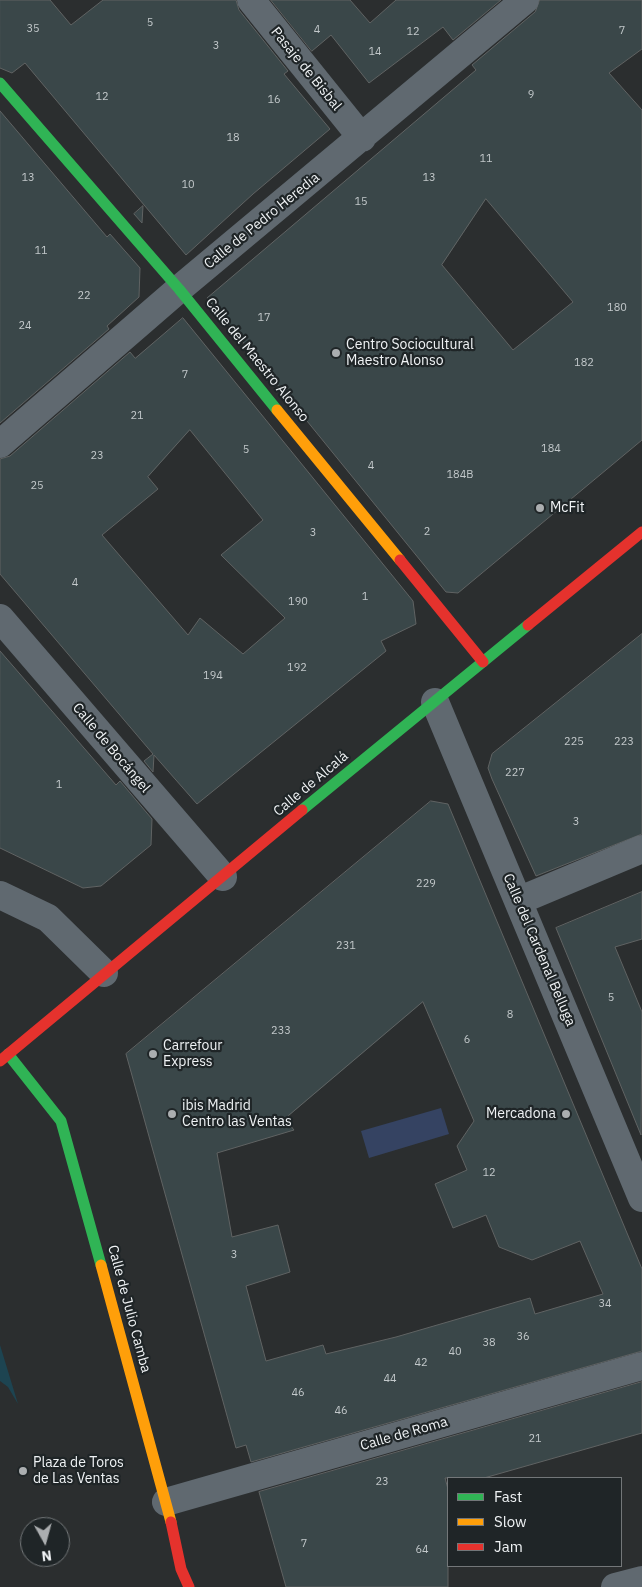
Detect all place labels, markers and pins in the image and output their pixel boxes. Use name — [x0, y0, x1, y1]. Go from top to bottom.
place label: Centro Sociocultural Maestro Alonso — [346, 337, 474, 370]
marker: Centro Sociocultural Maestro Alonso — [330, 347, 342, 359]
place label: McFit — [550, 500, 585, 516]
marker: McFit — [534, 502, 546, 514]
place label: Carrefour Express — [163, 1038, 222, 1070]
marker: Carrefour Express — [147, 1048, 159, 1060]
place label: ibis Madrid Centro las Ventas — [182, 1098, 292, 1130]
place label: Mercadona — [486, 1106, 556, 1122]
marker: ibis Madrid Centro las Ventas — [166, 1108, 178, 1120]
marker: Mercadona — [560, 1108, 572, 1120]
place label: Plaza de Toros de Las Ventas — [33, 1455, 124, 1488]
marker: Plaza de Toros de Las Ventas — [17, 1465, 29, 1477]

